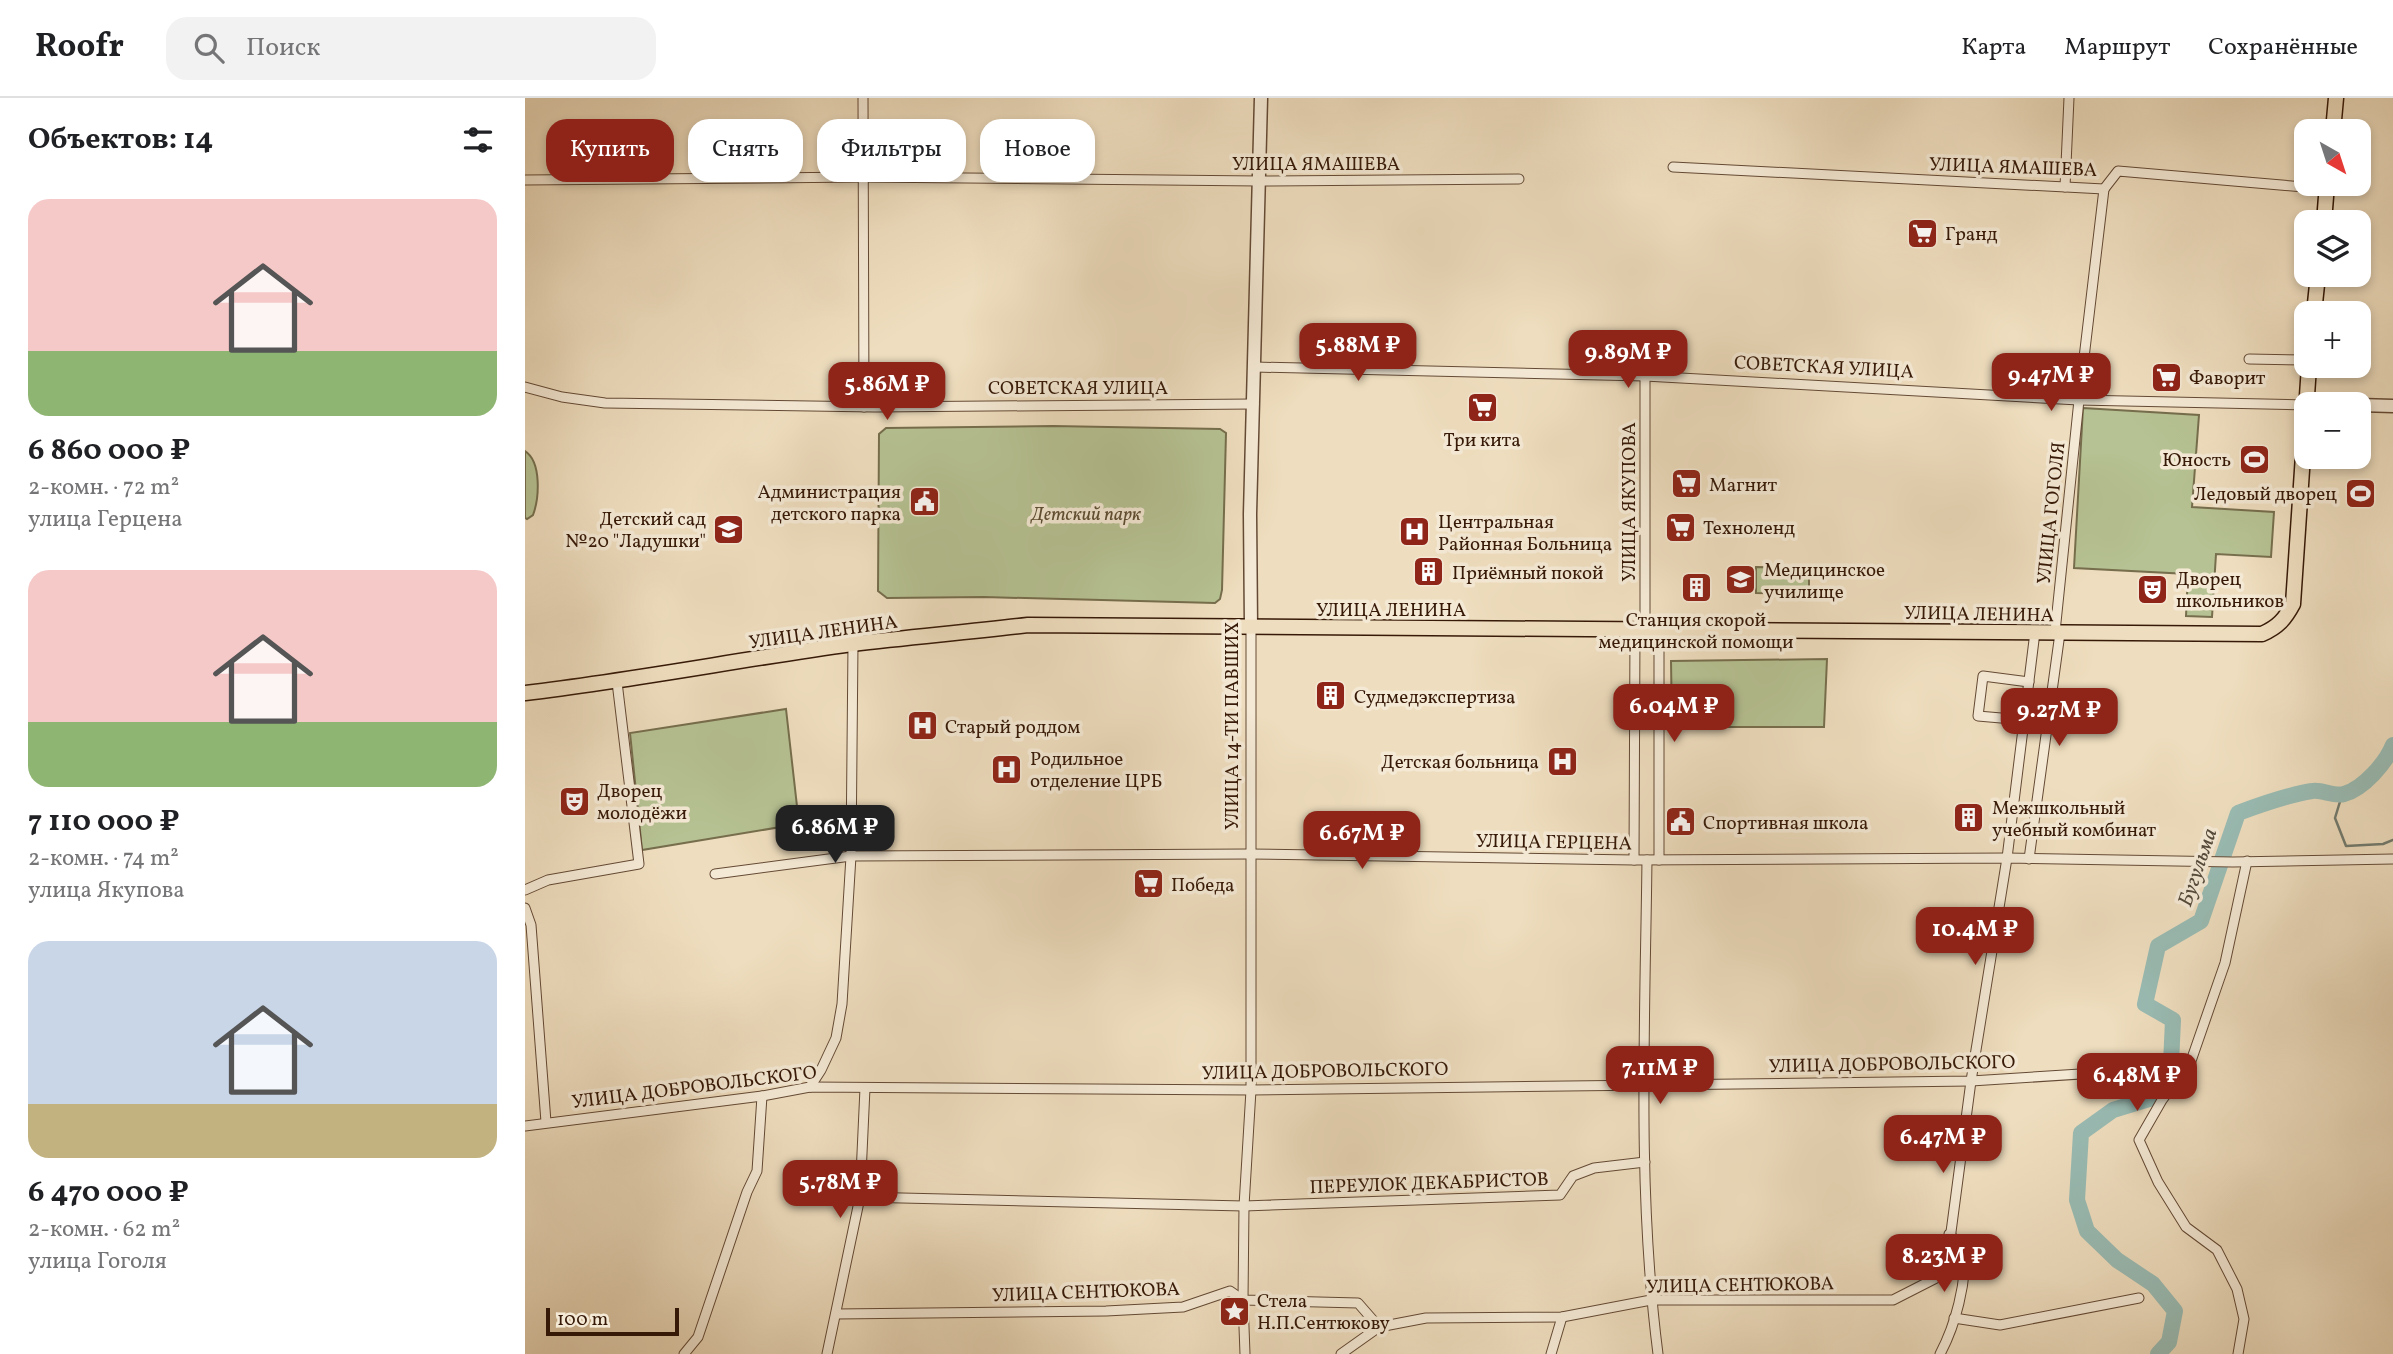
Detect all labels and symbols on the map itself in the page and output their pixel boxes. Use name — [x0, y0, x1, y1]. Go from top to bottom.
north arrow — [2294, 119, 2371, 196]
street label: УЛИЦА ЯМАШЕВА — [1232, 152, 1400, 178]
street label: УЛИЦА ЯМАШЕВА — [1928, 152, 2097, 184]
supermarket icon: Гранд — [1905, 216, 1939, 250]
place label: Гранд — [1945, 222, 1998, 248]
pin: 5.88M ₽ — [1293, 324, 1423, 383]
pin: 9.89M ₽ — [1563, 330, 1693, 390]
street label: СОВЕТСКАЯ УЛИЦА — [1733, 350, 1915, 386]
pin: 9.47M ₽ — [1986, 354, 2116, 413]
supermarket icon: Фаворит — [2149, 360, 2183, 394]
pin: 5.86M ₽ — [822, 362, 952, 422]
place label: Фаворит — [2189, 366, 2266, 392]
street label: СОВЕТСКАЯ УЛИЦА — [988, 376, 1168, 402]
supermarket icon: Три кита — [1465, 391, 1499, 425]
street label: УЛИЦА ЯКУПОВА — [1617, 422, 1643, 582]
place label: Три кита — [1443, 428, 1521, 454]
street label: УЛИЦА ГОГОЛЯ — [2032, 441, 2072, 586]
sports icon: Юность — [2237, 442, 2271, 476]
place label: Юность — [2162, 448, 2231, 474]
supermarket icon: Магнит — [1669, 467, 1703, 501]
place label: Магнит — [1709, 473, 1777, 499]
sports icon: Ледовый дворец — [2343, 476, 2377, 510]
place label: Администрация детского парка — [757, 480, 901, 528]
place label: Ледовый дворец — [2194, 482, 2337, 508]
public building icon: Администрация детского парка — [907, 485, 941, 519]
park label: Детский парк — [1029, 502, 1142, 528]
place label: Детский сад №20 "Ладушки" — [565, 507, 706, 555]
place label: Центральная Районная Больница — [1438, 510, 1612, 558]
supermarket icon: Техноленд — [1663, 510, 1697, 544]
school or university icon: Детский сад №20 "Ладушки" — [712, 512, 746, 546]
hospital icon: Центральная Районная Больница — [1398, 515, 1432, 549]
place label: Техноленд — [1703, 516, 1795, 542]
building icon: Приёмный покой — [1412, 555, 1446, 589]
place label: Медицинское училище — [1764, 558, 1885, 606]
place label: Приёмный покой — [1452, 561, 1604, 587]
school or university icon: Медицинское училище — [1724, 563, 1758, 597]
place label: Дворец школьников — [2176, 567, 2284, 615]
building icon: Станция скорой медицинской помощи — [1679, 571, 1713, 605]
theatre icon: Дворец школьников — [2136, 572, 2170, 606]
street label: УЛИЦА ЛЕНИНА — [1316, 598, 1466, 624]
street label: УЛИЦА ЛЕНИНА — [1904, 601, 2054, 629]
place label: Станция скорой медицинской помощи — [1598, 608, 1794, 656]
street label: УЛИЦА ЛЕНИНА — [747, 610, 899, 656]
street label: УЛИЦА 14-ТИ ПАВШИХ — [1220, 622, 1246, 830]
building icon: Судмедэкспертиза — [1314, 679, 1348, 713]
pin: 6.04M ₽ — [1609, 684, 1739, 744]
place label: Судмедэкспертиза — [1354, 685, 1516, 711]
pin: 9.27M ₽ — [1994, 688, 2124, 748]
hospital icon: Старый роддом — [905, 709, 939, 743]
place label: Старый роддом — [945, 715, 1080, 741]
hospital icon: Детская больница — [1545, 744, 1579, 778]
place label: Родильное отделение ЦРБ — [1030, 747, 1162, 795]
place label: Детская больница — [1381, 750, 1539, 776]
hospital icon: Родильное отделение ЦРБ — [990, 752, 1024, 786]
place label: Дворец молодёжи — [597, 779, 687, 827]
theatre icon: Дворец молодёжи — [557, 784, 591, 818]
place label: Межшкольный учебный комбинат — [1992, 796, 2156, 844]
building icon: Межшкольный учебный комбинат — [1952, 801, 1986, 835]
public building icon: Спортивная школа — [1663, 805, 1697, 839]
pin: 6.86M ₽ — [770, 806, 900, 865]
place label: Спортивная школа — [1703, 811, 1868, 837]
pin: 6.67M ₽ — [1297, 812, 1427, 871]
water label: Бугульма — [2172, 824, 2225, 910]
street label: УЛИЦА ГЕРЦЕНА — [1476, 829, 1632, 857]
supermarket icon: Победа — [1131, 867, 1165, 901]
place label: Победа — [1171, 873, 1234, 899]
pin: 10.4M ₽ — [1910, 908, 2040, 967]
pin: 7.11M ₽ — [1595, 1046, 1725, 1106]
street label: УЛИЦА ДОБРОВОЛЬСКОГО — [1768, 1050, 2016, 1080]
pin: 6.48M ₽ — [2072, 1054, 2202, 1113]
street label: УЛИЦА ДОБРОВОЛЬСКОГО — [1201, 1057, 1449, 1087]
street label: УЛИЦА ДОБРОВОЛЬСКОГО — [570, 1060, 818, 1116]
pin: 6.47M ₽ — [1878, 1116, 2008, 1175]
pin: 5.78M ₽ — [775, 1160, 905, 1220]
street label: ПЕРЕУЛОК ДЕКАБРИСТОВ — [1309, 1167, 1549, 1201]
pin: 8.23M ₽ — [1879, 1234, 2009, 1294]
street label: УЛИЦА СЕНТЮКОВА — [1646, 1271, 1834, 1301]
street label: УЛИЦА СЕНТЮКОВА — [992, 1277, 1180, 1309]
place label: Стела Н.П.Сентюкову — [1257, 1289, 1390, 1337]
place icon: Стела Н.П.Сентюкову — [1217, 1294, 1251, 1328]
scale bar — [546, 1305, 679, 1337]

